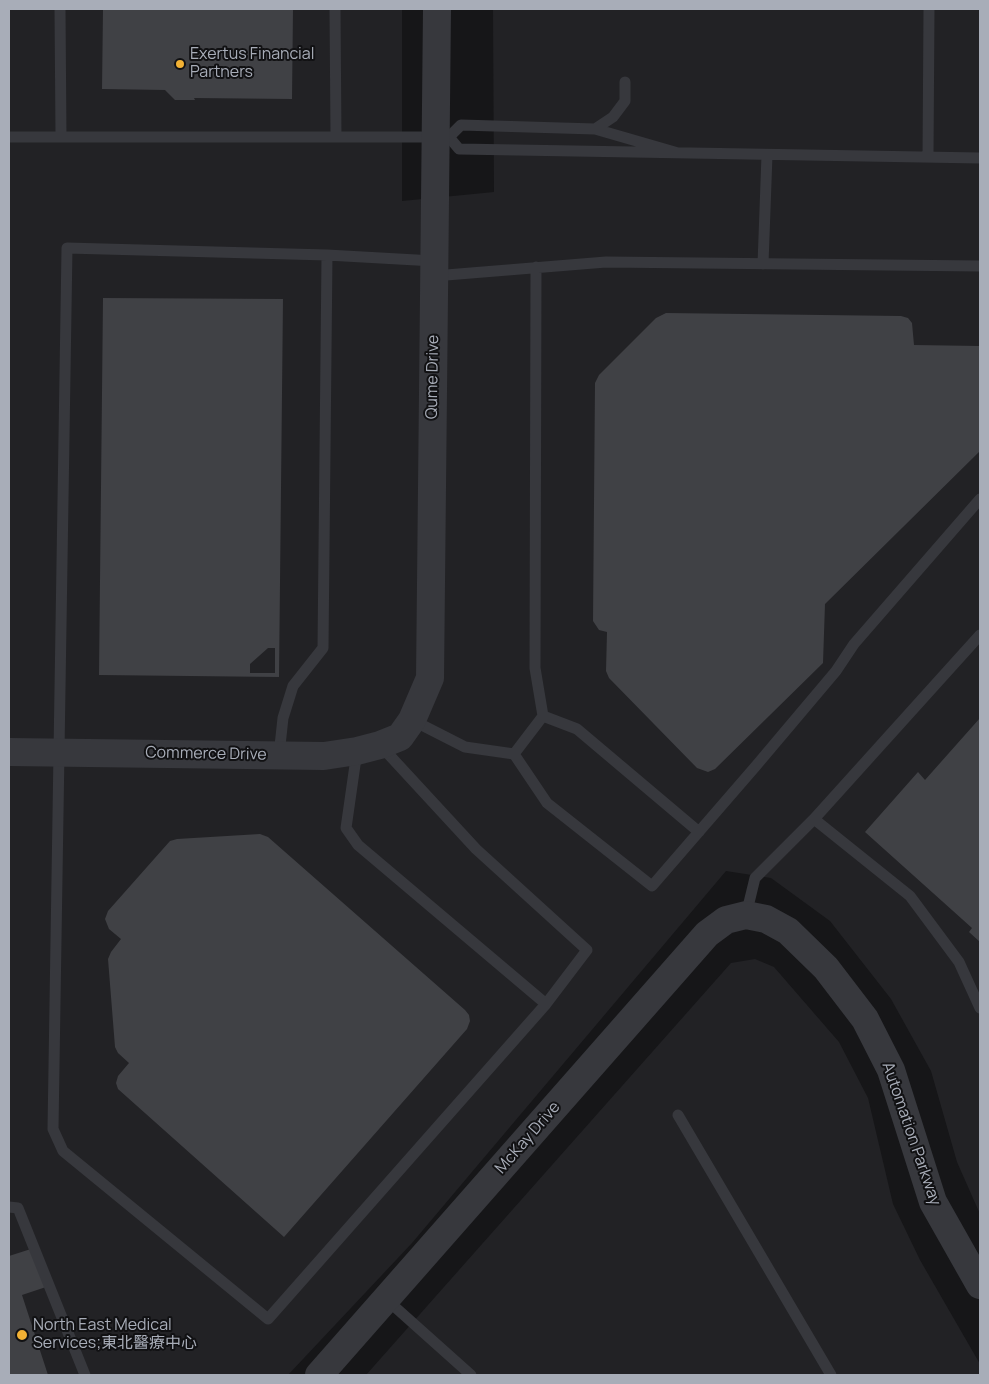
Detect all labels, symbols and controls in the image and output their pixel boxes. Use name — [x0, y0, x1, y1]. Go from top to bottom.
place label: Exertus Financial Partners — [190, 45, 314, 83]
marker: Exertus Financial Partners — [174, 58, 186, 70]
street label: Qume Drive — [423, 335, 443, 419]
street label: Commerce Drive — [145, 743, 267, 765]
street label: Automation Parkway — [877, 1060, 945, 1208]
street label: McKay Drive — [491, 1098, 565, 1178]
place label: North East Medical Services;東北醫療中心 — [33, 1316, 197, 1354]
marker: North East Medical Services;東北醫療中心 — [15, 1328, 29, 1342]

